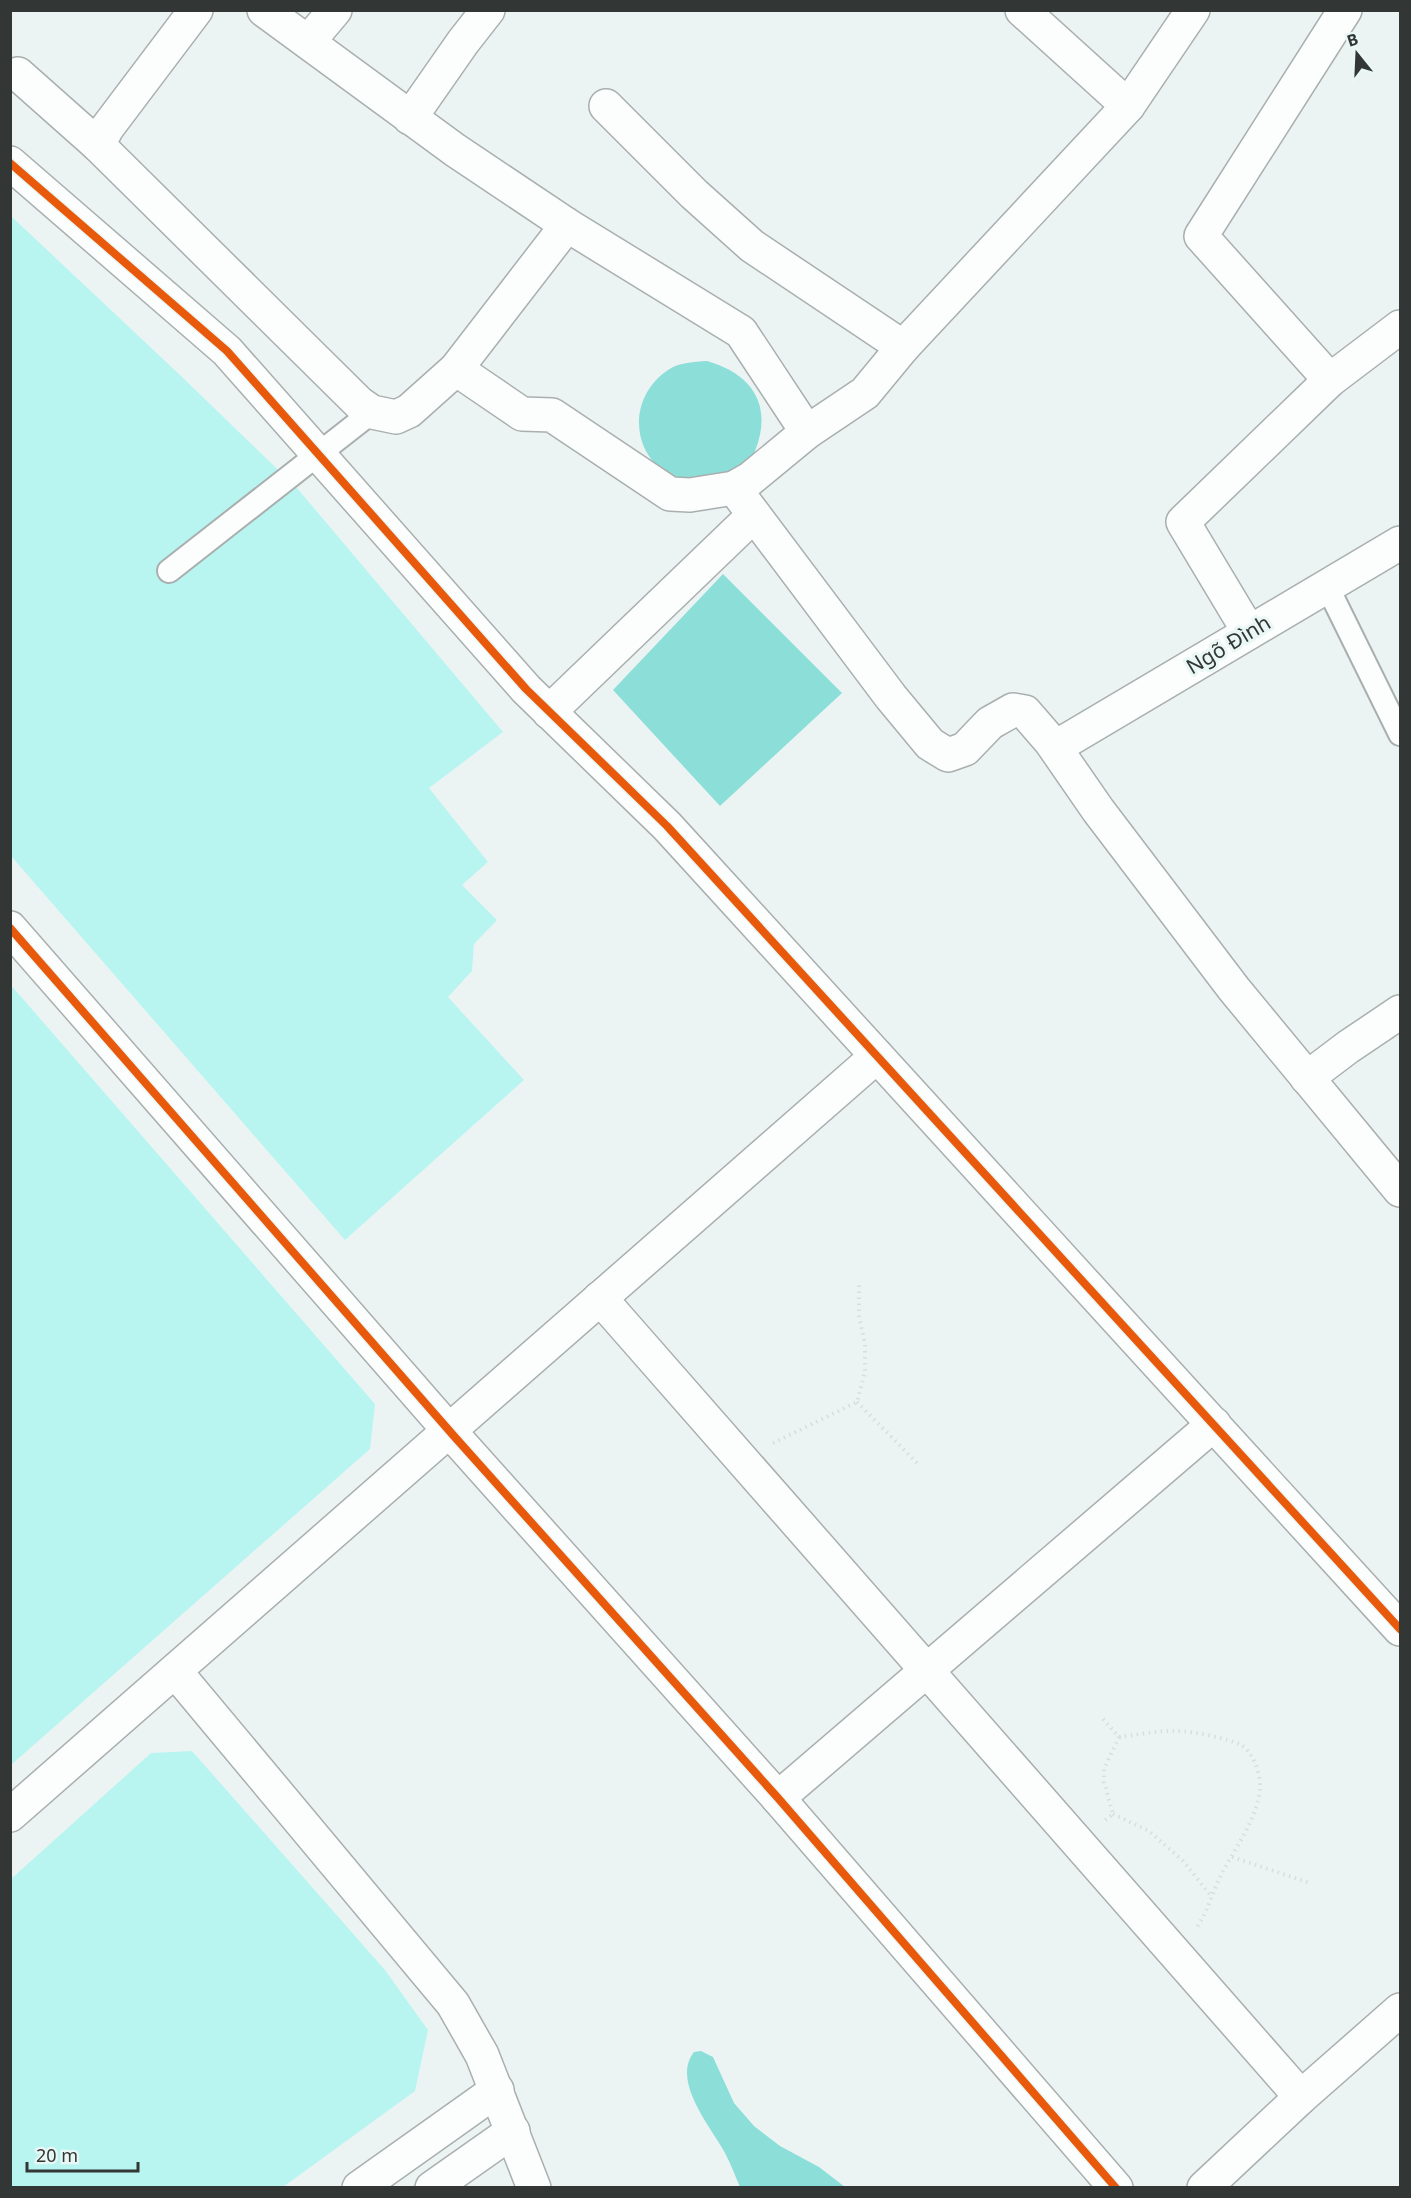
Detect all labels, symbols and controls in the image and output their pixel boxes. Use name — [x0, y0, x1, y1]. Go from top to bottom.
north arrow — [1327, 24, 1387, 84]
text: B — [1344, 28, 1361, 52]
street label: Ngõ Đình — [1181, 608, 1275, 680]
scale bar — [27, 2135, 138, 2173]
text: 20 m — [36, 2143, 78, 2167]

